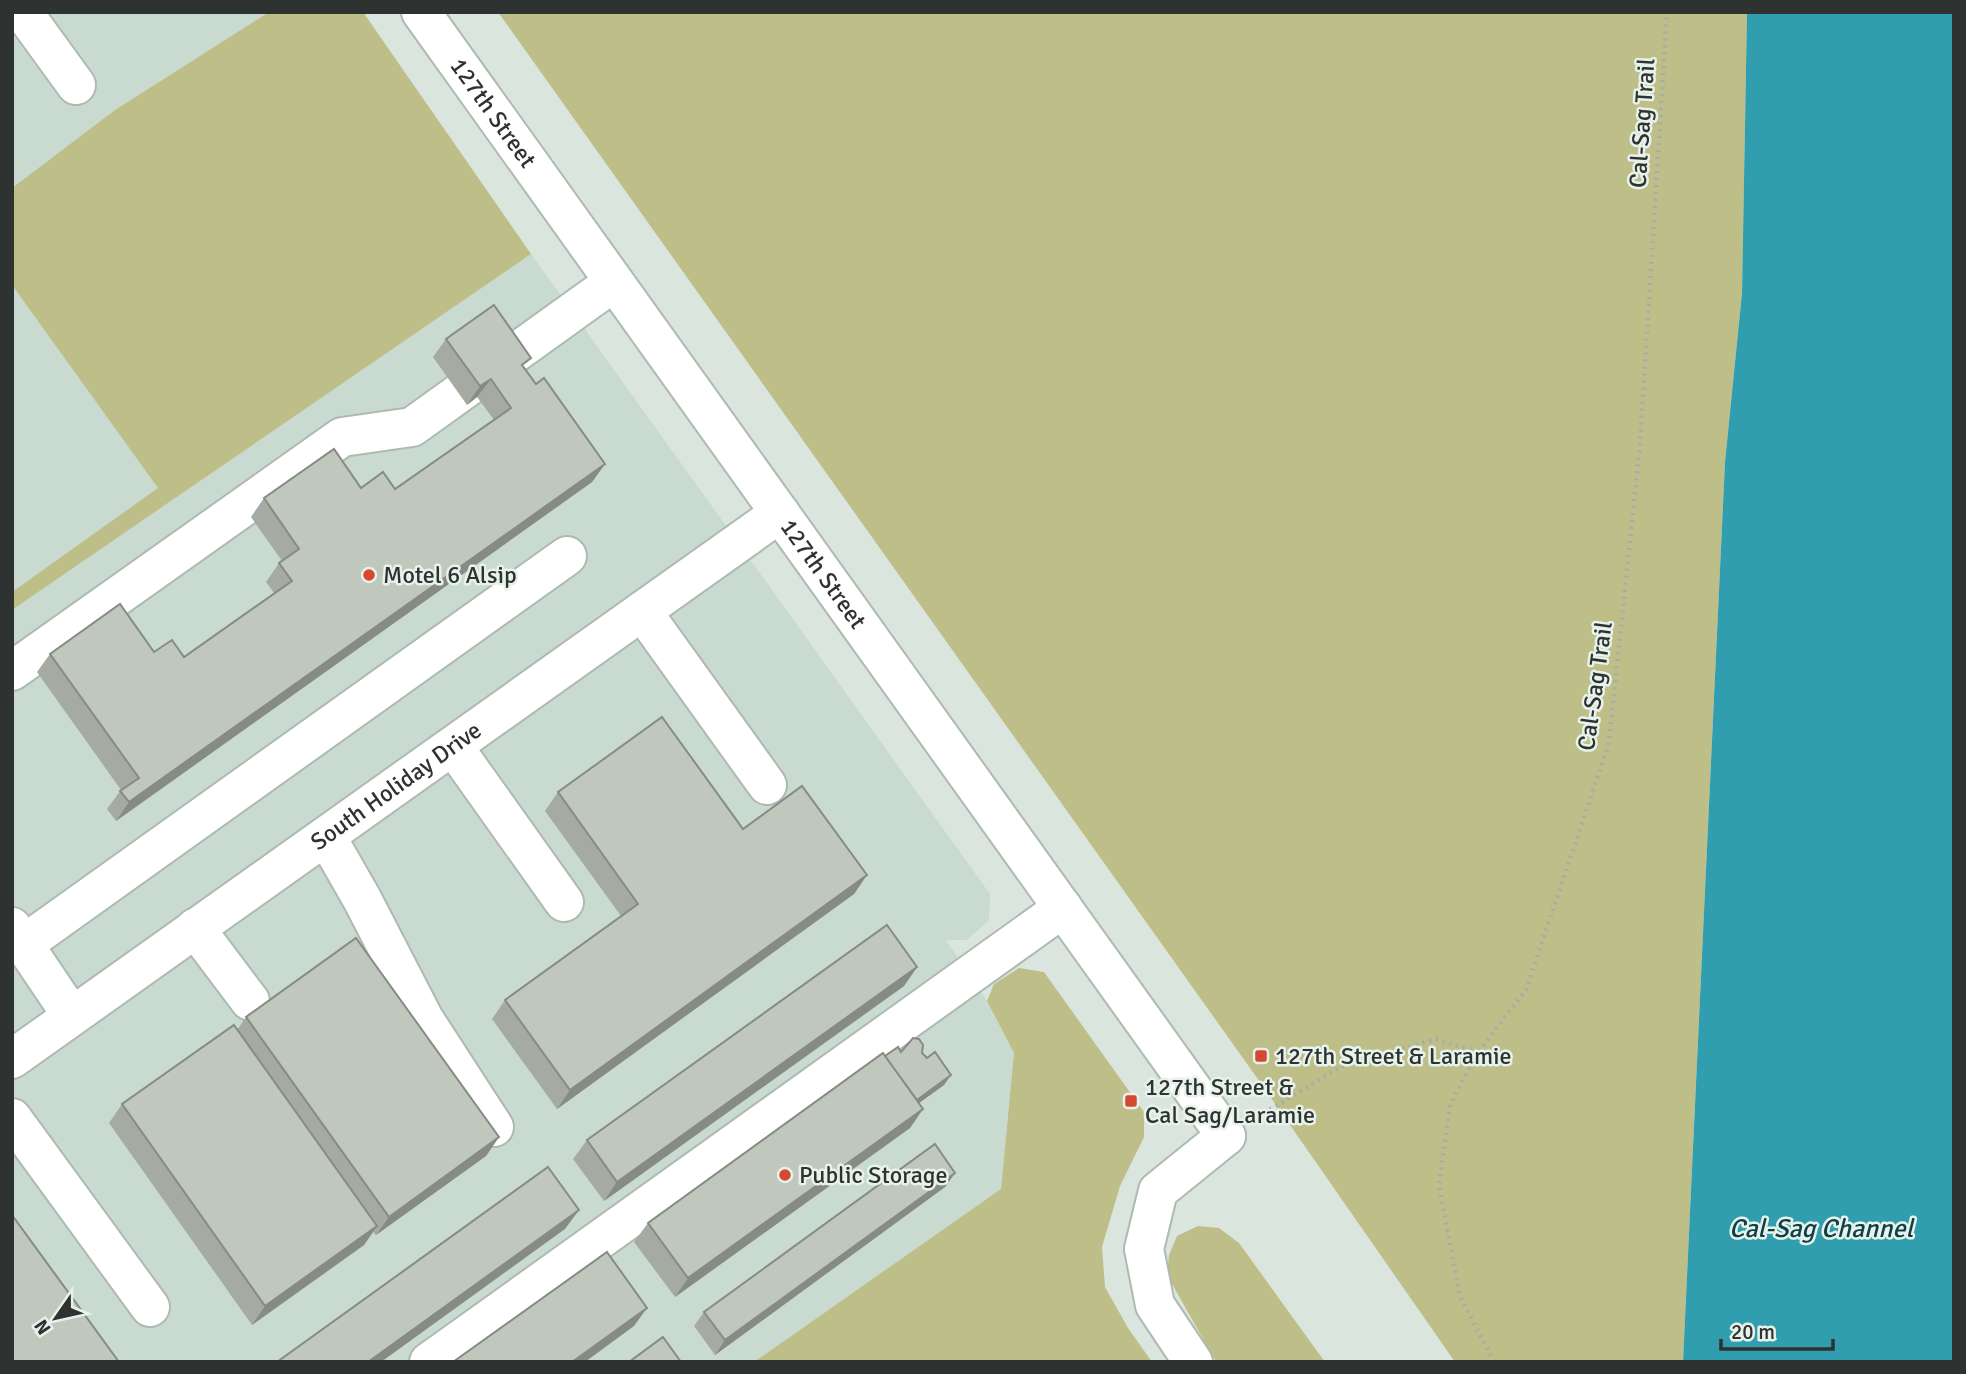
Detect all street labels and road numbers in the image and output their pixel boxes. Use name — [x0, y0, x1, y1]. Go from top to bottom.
street label: 127th Street — [444, 52, 543, 174]
street label: Cal-Sag Trail — [1622, 57, 1662, 189]
street label: 127th Street — [774, 513, 873, 635]
street label: Cal-Sag Trail — [1571, 619, 1619, 753]
street label: South Holiday Drive — [305, 715, 487, 857]

